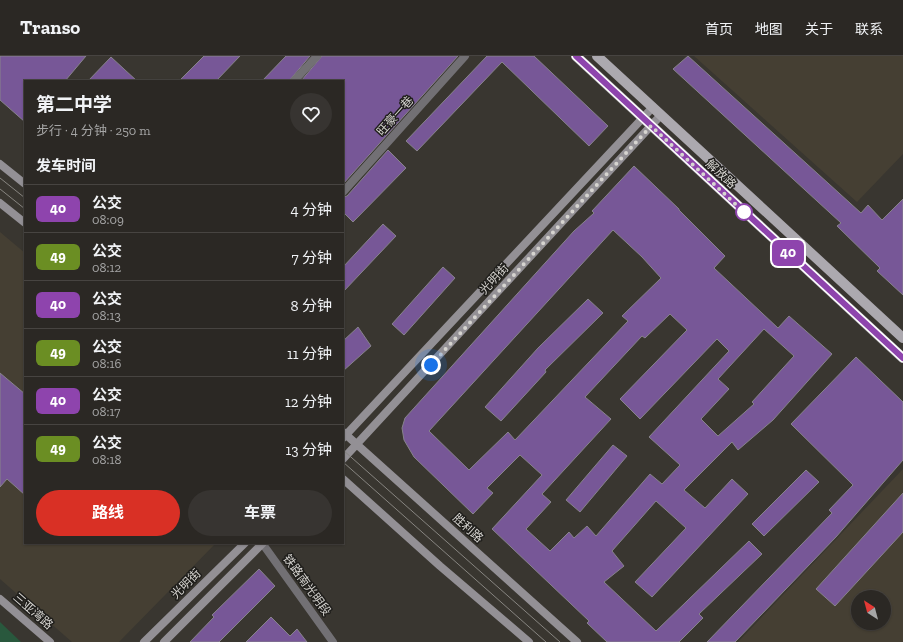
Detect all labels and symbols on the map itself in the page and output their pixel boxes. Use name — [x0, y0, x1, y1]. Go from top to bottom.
street label: 旺豪一巷 — [374, 93, 416, 139]
street label: 解放路 — [703, 157, 739, 191]
unlabelled marker — [735, 203, 753, 221]
line badge: 40 — [770, 240, 806, 266]
street label: 光明街 — [477, 261, 511, 297]
your location — [421, 355, 441, 375]
street label: 胜利路 — [450, 511, 486, 545]
street label: 铁路南光明段 — [280, 552, 334, 618]
street label: 光明街 — [168, 566, 204, 602]
street label: 三亚湾路 — [10, 590, 56, 632]
north arrow — [851, 590, 891, 630]

